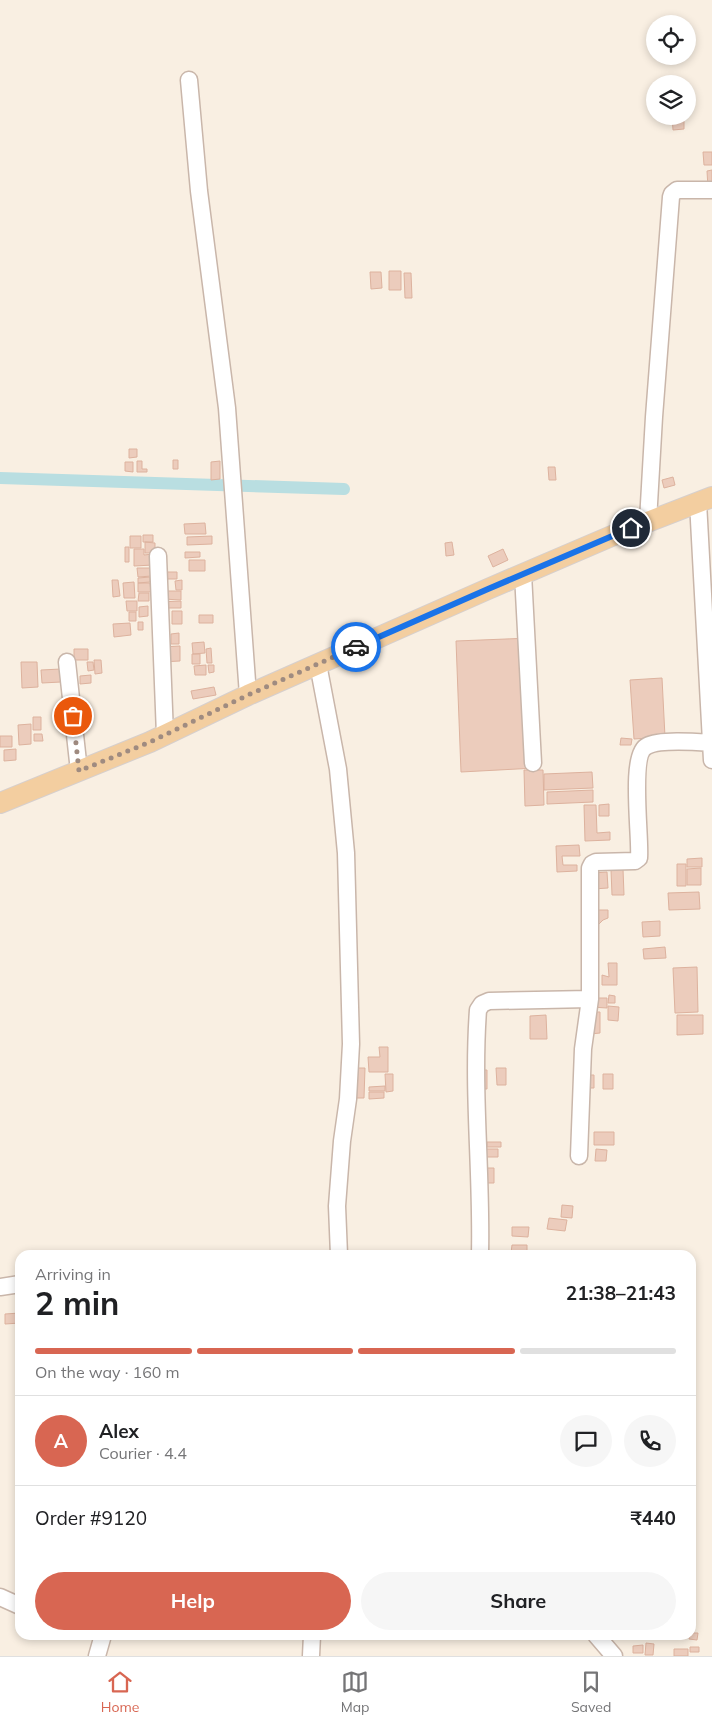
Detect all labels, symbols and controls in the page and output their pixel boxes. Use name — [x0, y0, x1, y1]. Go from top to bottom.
map controls — [646, 15, 696, 125]
button: locate — [646, 15, 696, 65]
button: layers — [646, 75, 696, 125]
pin — [610, 507, 652, 549]
icon: home — [617, 514, 645, 542]
courier — [331, 622, 381, 672]
icon: car — [342, 633, 370, 661]
pin — [52, 695, 94, 737]
icon: bag — [59, 702, 87, 730]
text: Arriving in — [35, 1264, 111, 1284]
text: 21:38–21:43 — [566, 1281, 676, 1305]
text: 2 min — [35, 1283, 119, 1323]
text: On the way · 160 m — [35, 1362, 180, 1382]
button: chat — [560, 1415, 612, 1467]
button: phone — [624, 1415, 676, 1467]
text: Alex — [99, 1419, 139, 1443]
text: A — [54, 1429, 68, 1453]
text: Courier · 4.4 — [99, 1443, 187, 1463]
text: Order #9120 — [35, 1506, 147, 1530]
text: ₹440 — [630, 1506, 676, 1530]
button: Help — [35, 1572, 351, 1630]
button: Share — [361, 1572, 676, 1630]
tab: Home — [101, 1668, 139, 1716]
tab: Map — [341, 1668, 370, 1716]
tab: Saved — [571, 1668, 611, 1716]

